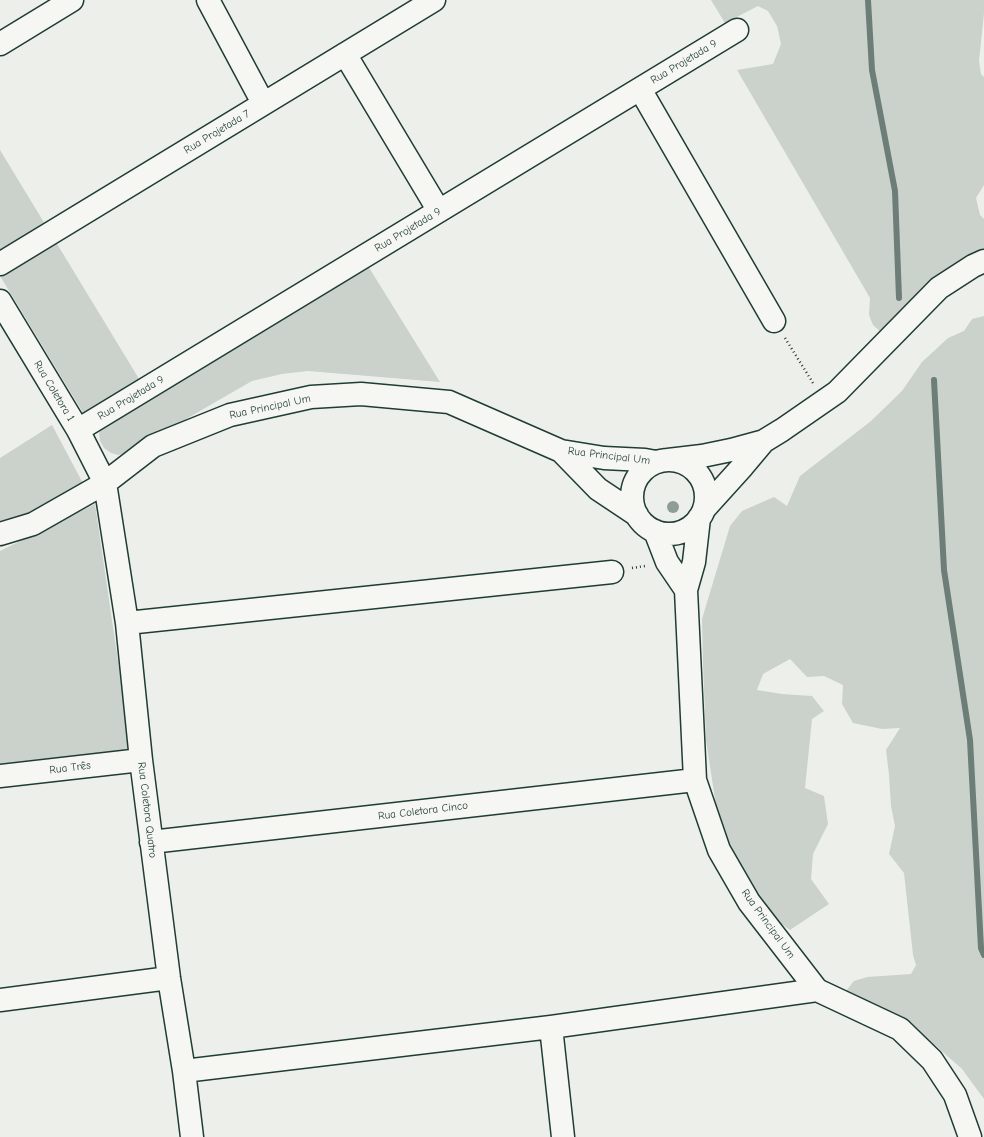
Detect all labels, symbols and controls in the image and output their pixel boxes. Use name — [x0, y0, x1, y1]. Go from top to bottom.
street label: Rua Projetada 9 — [648, 37, 720, 87]
street label: Rua Projetada 7 — [182, 107, 252, 157]
street label: Rua Projetada 9 — [372, 205, 444, 255]
street label: Rua Coletora 1 — [31, 358, 77, 424]
street label: Rua Projetada 9 — [95, 373, 167, 423]
street label: Rua Principal Um — [228, 392, 312, 422]
street label: Rua Principal Um — [567, 444, 651, 468]
street label: Rua Três — [49, 759, 91, 777]
street label: Rua Coletora Quatro — [135, 761, 159, 859]
street label: Rua Coletora Cinco — [377, 799, 469, 823]
street label: Rua Principal Um — [738, 887, 798, 961]

